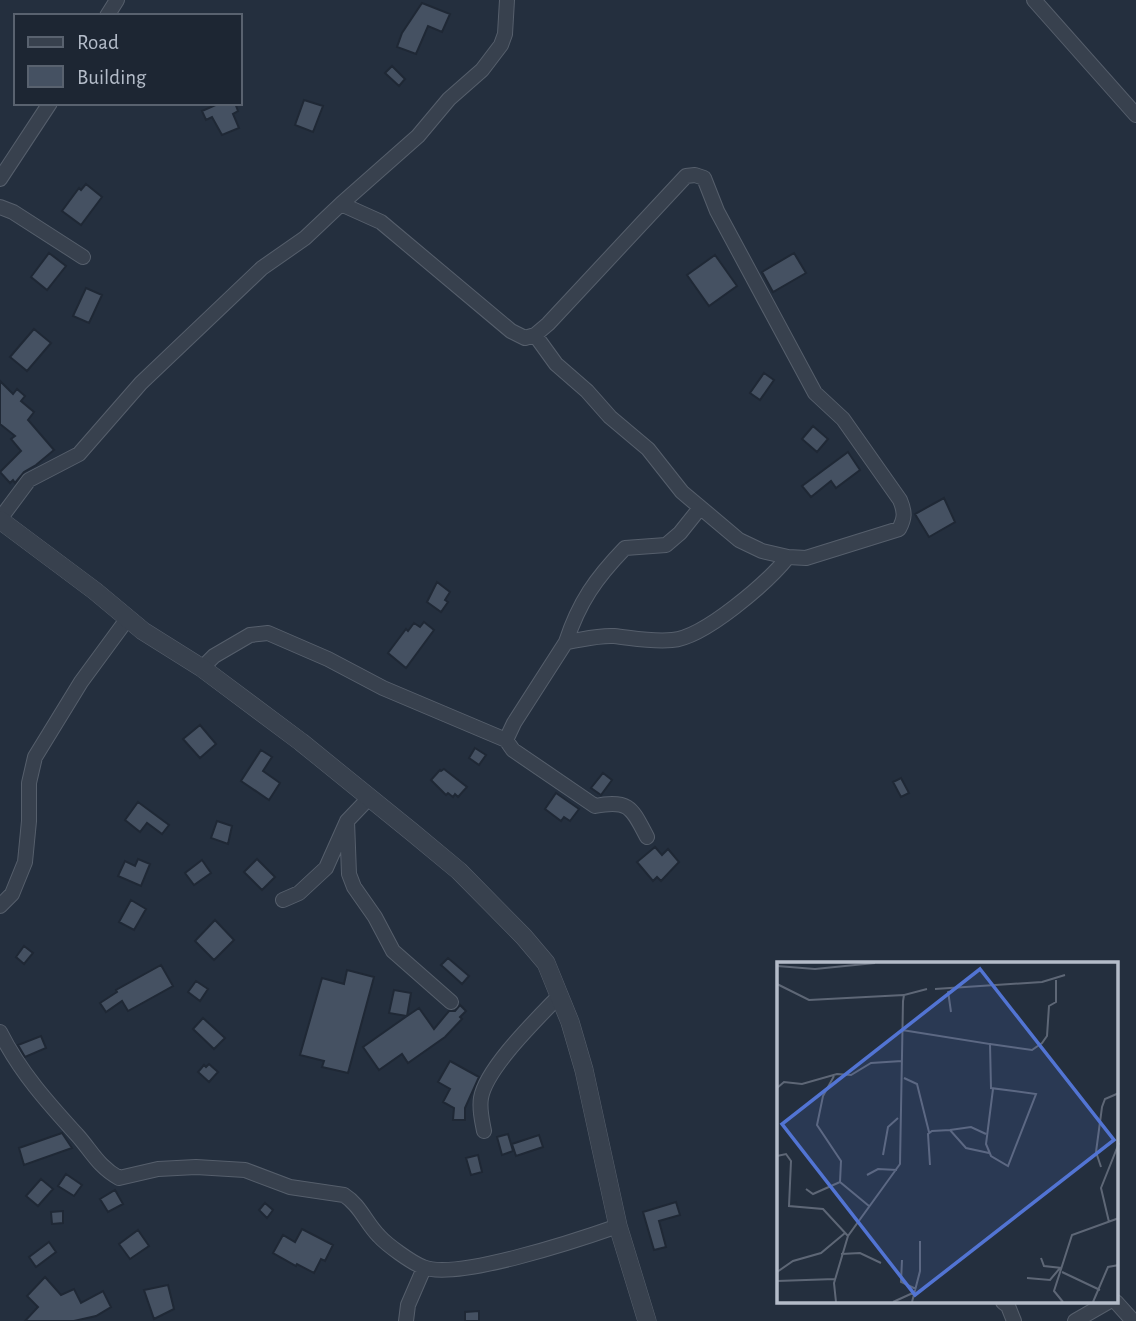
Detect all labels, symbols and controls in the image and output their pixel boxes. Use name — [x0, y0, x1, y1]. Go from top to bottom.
legend — [14, 14, 242, 105]
text: Road — [77, 32, 119, 53]
text: Building — [77, 67, 147, 88]
inset map — [777, 962, 1118, 1304]

